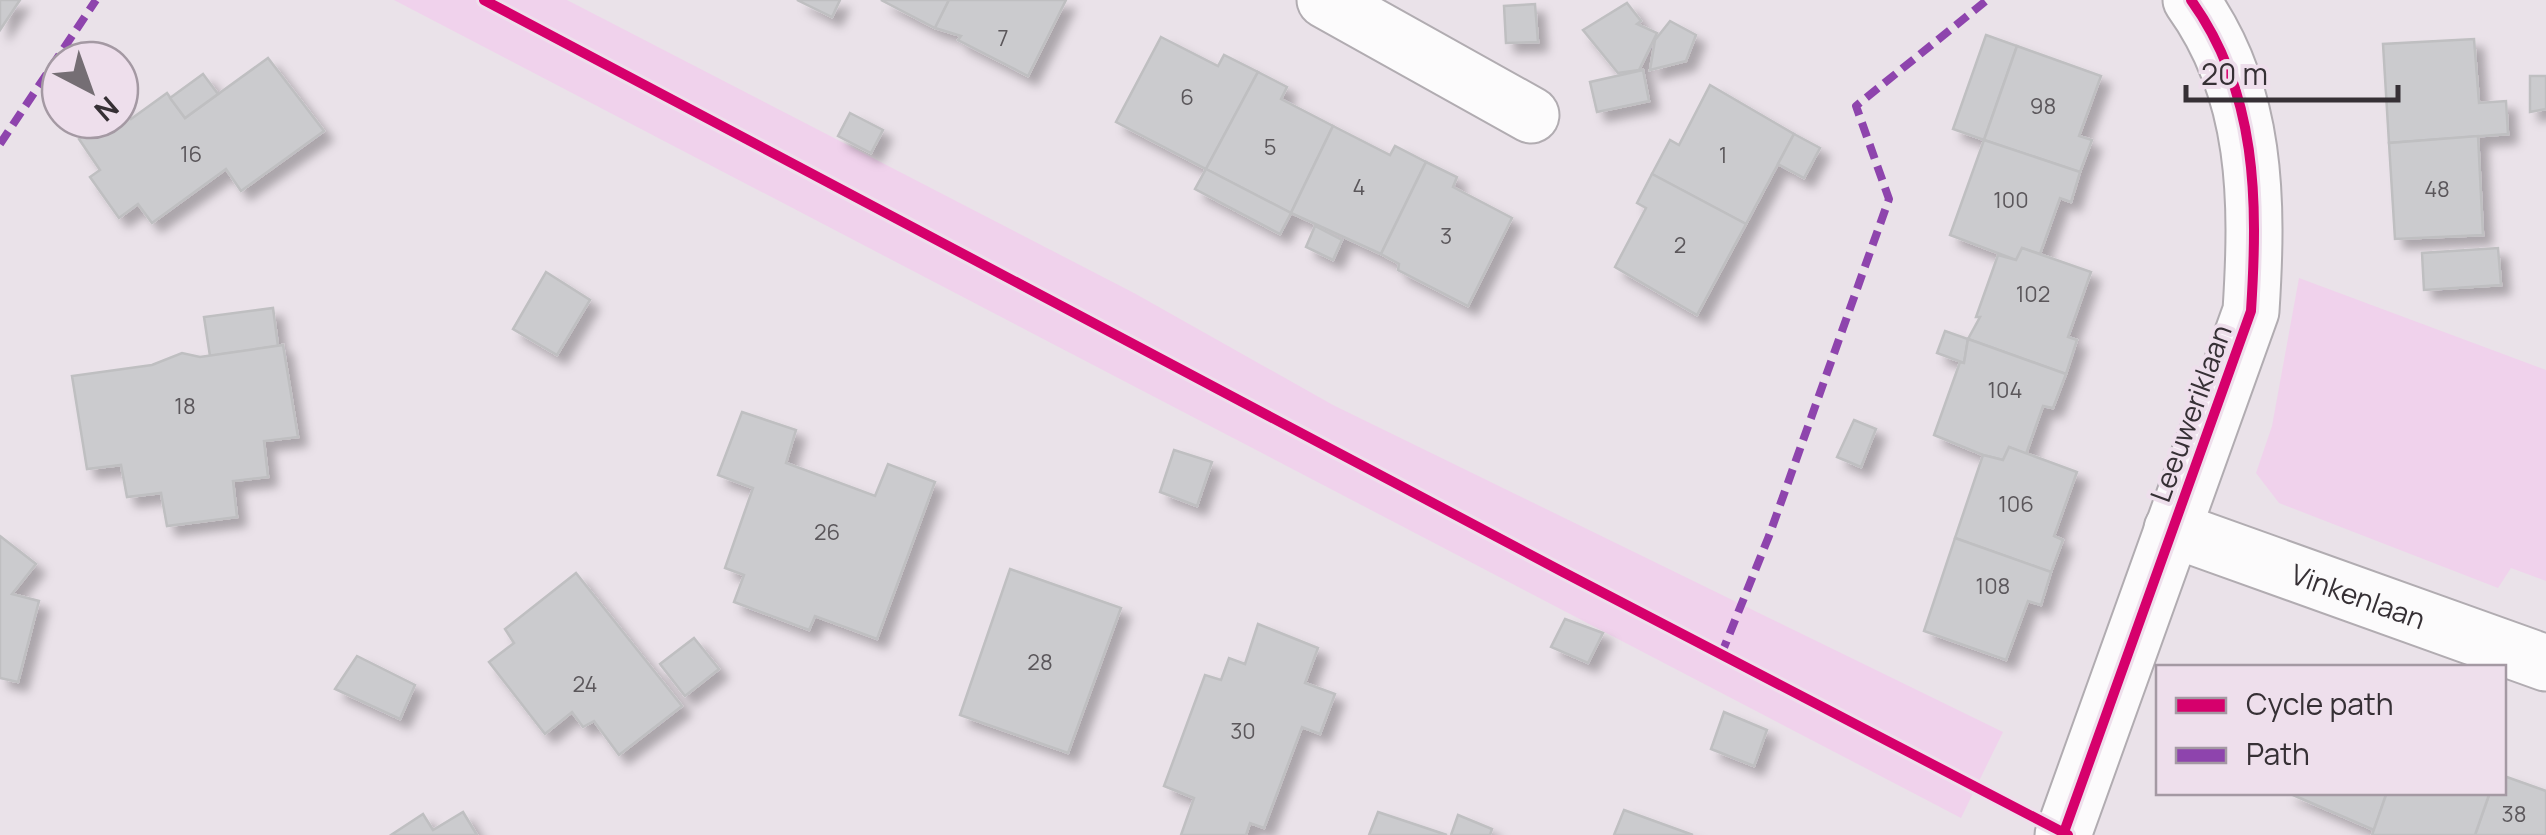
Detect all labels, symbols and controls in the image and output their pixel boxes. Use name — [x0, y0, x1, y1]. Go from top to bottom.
house number: 7 — [997, 23, 1009, 53]
north arrow — [40, 40, 140, 140]
scale bar — [2186, 40, 2398, 102]
text: 20 m — [2201, 53, 2268, 94]
house number: 6 — [1180, 82, 1194, 112]
text: N — [87, 89, 127, 131]
house number: 98 — [2030, 91, 2056, 121]
house number: 5 — [1264, 132, 1276, 162]
house number: 16 — [180, 139, 202, 169]
house number: 1 — [1719, 140, 1727, 170]
house number: 4 — [1353, 172, 1365, 202]
house number: 48 — [2424, 174, 2450, 204]
house number: 100 — [1993, 185, 2029, 215]
house number: 3 — [1440, 221, 1452, 251]
house number: 2 — [1674, 230, 1686, 260]
house number: 102 — [2016, 279, 2050, 309]
street label: Leeuweriklaan — [2140, 319, 2240, 507]
house number: 104 — [1988, 375, 2022, 405]
house number: 18 — [174, 391, 196, 421]
house number: 106 — [1998, 489, 2034, 519]
house number: 26 — [814, 517, 840, 547]
street label: Vinkenlaan — [2286, 554, 2431, 637]
house number: 108 — [1976, 571, 2010, 601]
house number: 28 — [1027, 647, 1053, 677]
legend — [2156, 665, 2506, 795]
house number: 24 — [572, 669, 598, 699]
text: Cycle path — [2246, 683, 2394, 724]
house number: 30 — [1230, 716, 1256, 746]
text: Path — [2246, 733, 2310, 774]
house number: 38 — [2502, 799, 2526, 829]

